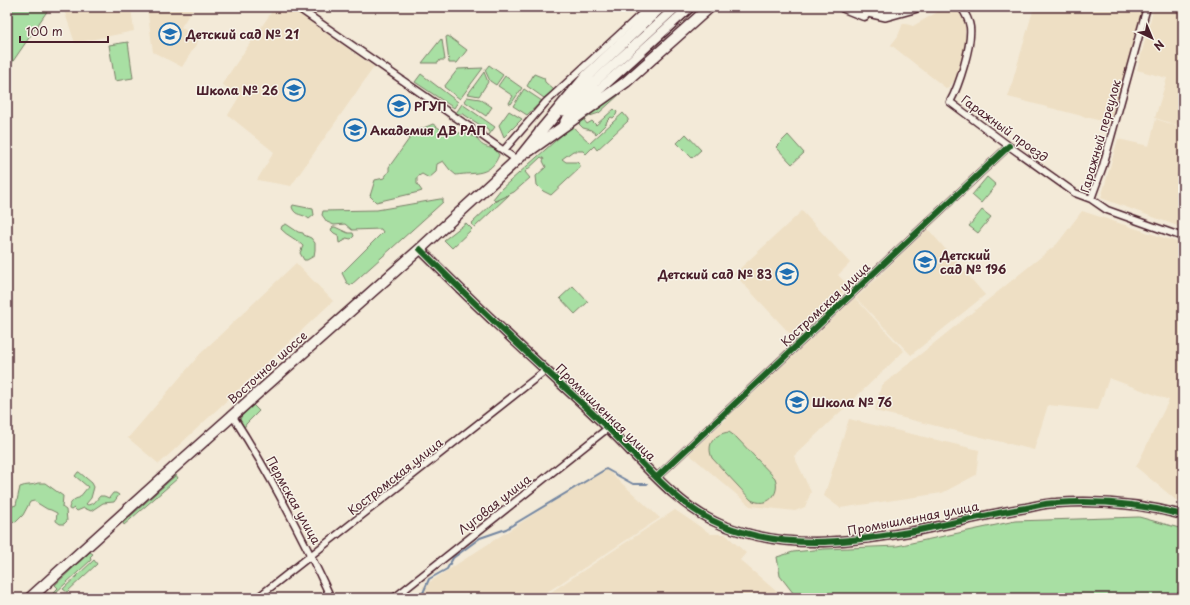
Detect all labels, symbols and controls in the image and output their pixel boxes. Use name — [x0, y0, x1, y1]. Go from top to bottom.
scale bar — [20, 18, 108, 44]
north arrow — [1132, 18, 1172, 58]
school or university icon: Детский сад № 21 — [157, 21, 183, 47]
text: 100 m — [26, 22, 63, 40]
place label: Детский сад № 21 — [185, 25, 299, 43]
text: N — [1150, 36, 1168, 55]
street label: Гаражный переулок — [1075, 76, 1125, 195]
school or university icon: Школа № 26 — [281, 77, 307, 103]
place label: Школа № 26 — [196, 81, 278, 99]
street label: Гаражный проезд — [958, 90, 1052, 166]
school or university icon: РГУП — [386, 93, 412, 119]
place label: РГУП — [414, 97, 447, 115]
school or university icon: Академия ДВ РАП — [342, 117, 368, 143]
place label: Академия ДВ РАП — [370, 121, 486, 139]
place label: Детский сад № 196 — [939, 246, 1007, 278]
school or university icon: Детский сад № 196 — [912, 249, 938, 275]
street label: Костромская улица — [776, 257, 874, 350]
school or university icon: Детский сад № 83 — [774, 261, 800, 287]
place label: Детский сад № 83 — [657, 265, 772, 283]
street label: Восточное шоссе — [223, 326, 311, 408]
street label: Промышленная улица — [552, 359, 660, 465]
school or university icon: Школа № 76 — [784, 389, 810, 415]
place label: Школа № 76 — [812, 393, 892, 411]
street label: Костромская улица — [344, 433, 447, 519]
street label: Пермская улица — [262, 453, 326, 548]
street label: Луговая улица — [454, 469, 535, 538]
street label: Промышленная улица — [846, 496, 981, 540]

